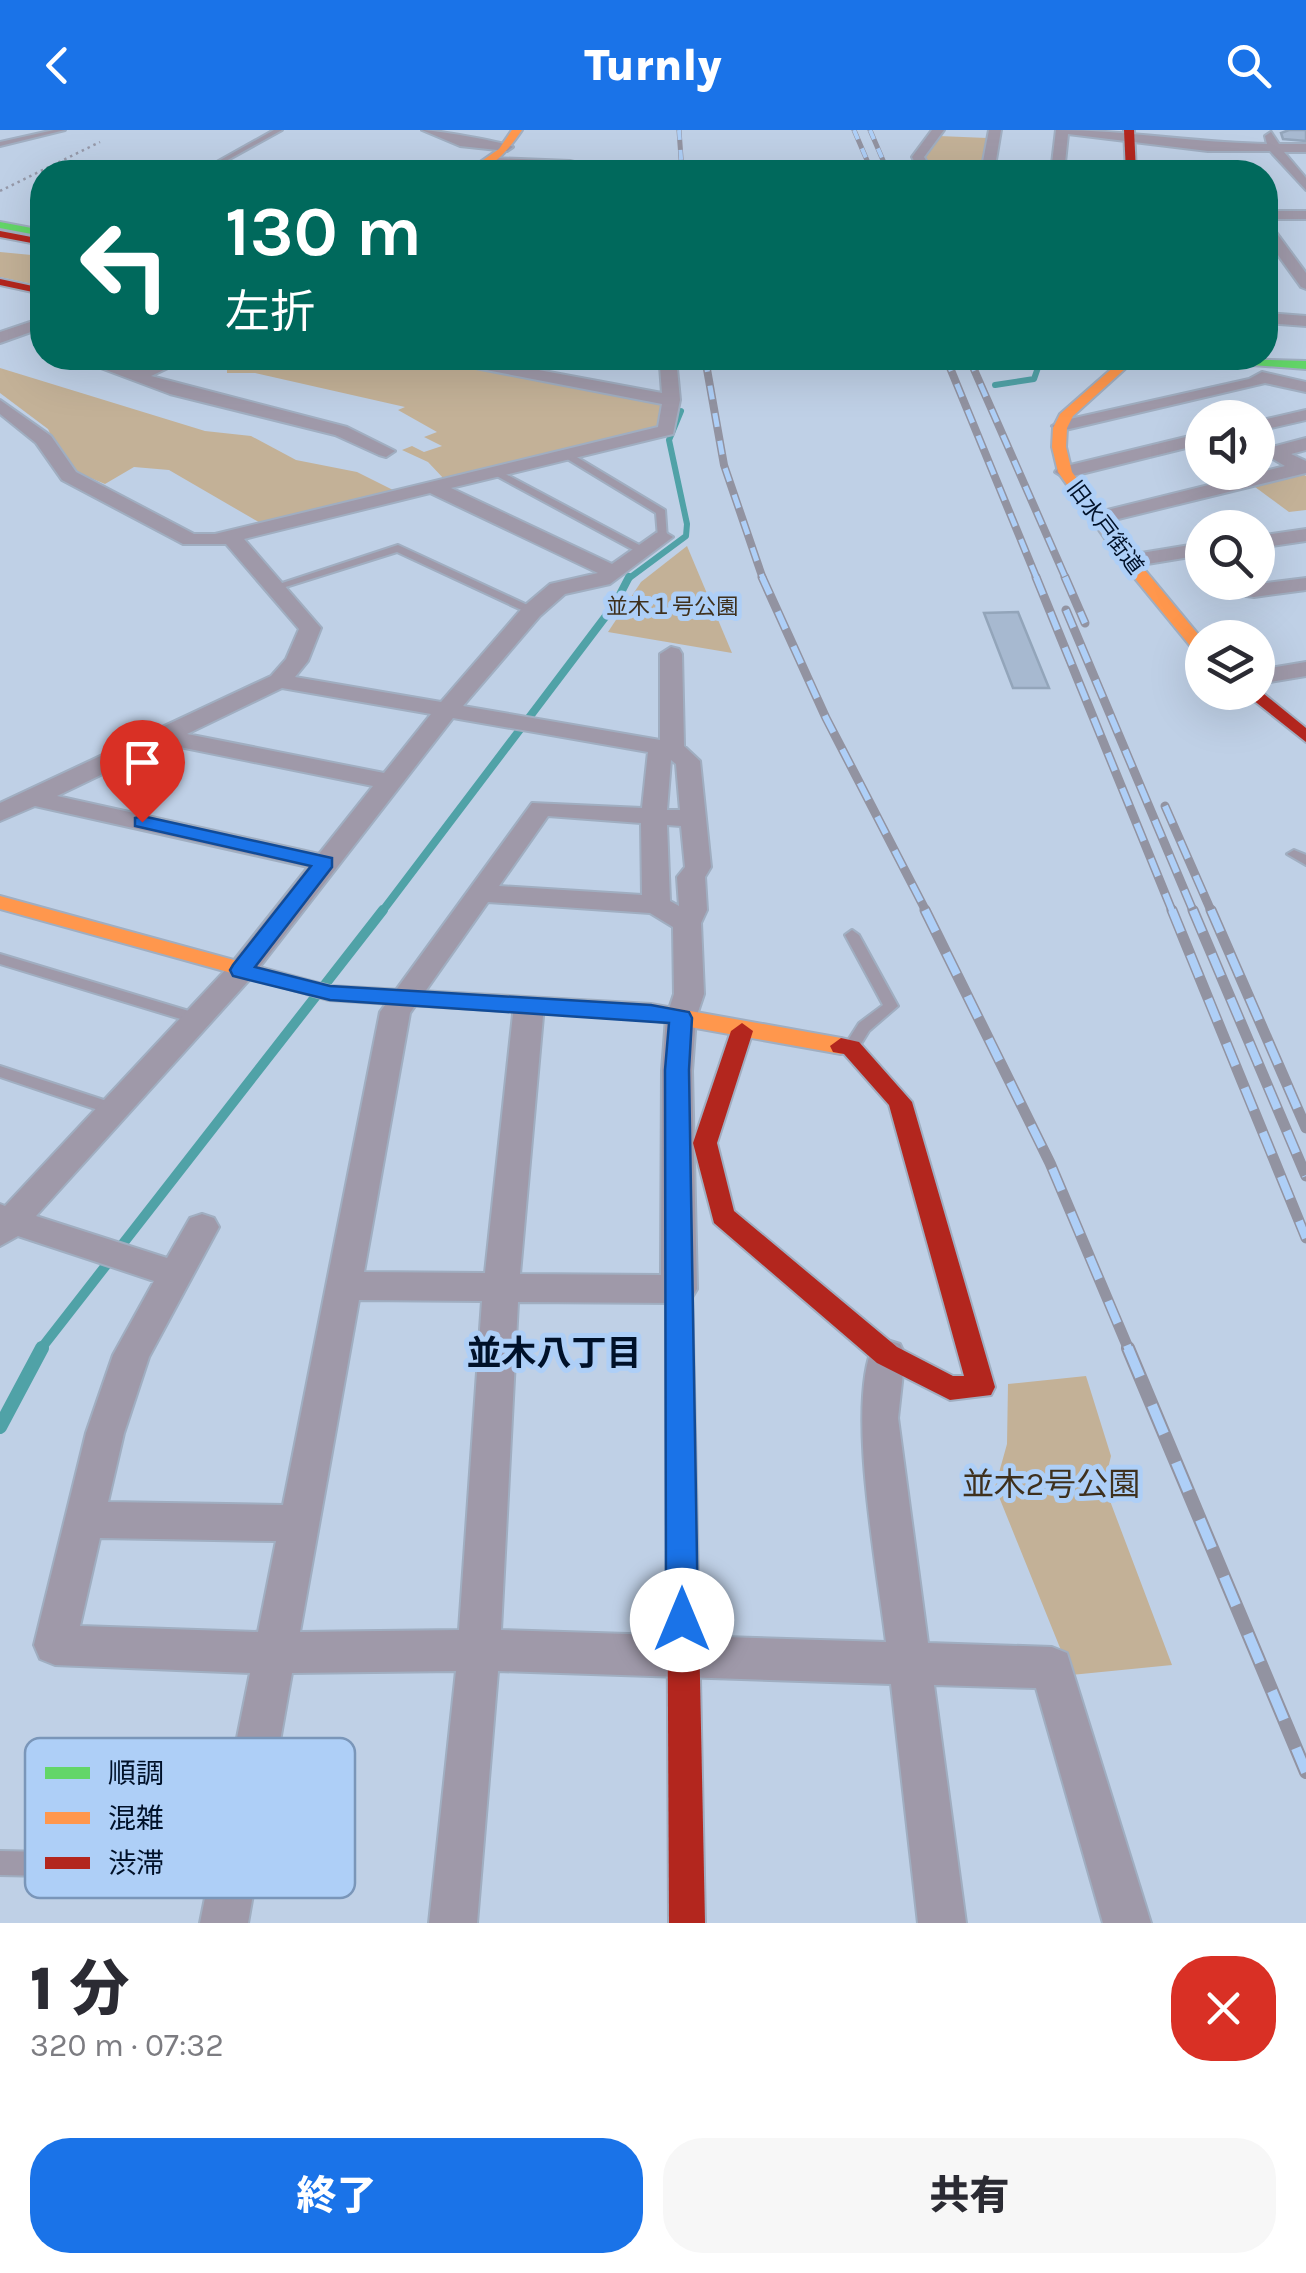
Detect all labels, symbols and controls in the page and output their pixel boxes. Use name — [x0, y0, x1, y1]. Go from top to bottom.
icon: back — [30, 38, 85, 93]
icon: search — [1221, 38, 1276, 93]
text: Turnly — [584, 39, 722, 91]
text: 130 m — [225, 191, 422, 273]
icon: left — [60, 200, 190, 330]
text: 左折 — [225, 286, 315, 338]
map controls — [1185, 400, 1275, 710]
button: sound — [1185, 400, 1275, 490]
street label: 旧水戸街道 — [1062, 476, 1149, 579]
button: search — [1185, 510, 1275, 600]
park label: 並木１号公園 — [606, 594, 738, 620]
button: layers — [1185, 620, 1275, 710]
pin — [100, 720, 185, 823]
icon: arrive — [115, 735, 170, 790]
district label: 並木八丁目 — [466, 1333, 642, 1374]
park label: 並木2号公園 — [962, 1466, 1140, 1503]
position arrow — [630, 1568, 734, 1672]
legend — [25, 1738, 355, 1898]
text: 順調 — [108, 1757, 164, 1790]
text: 混雑 — [108, 1802, 164, 1835]
text: 渋滞 — [108, 1847, 164, 1880]
text: 1 分 — [30, 1954, 129, 2024]
button: close — [1171, 1956, 1276, 2061]
text: 320 m · 07:32 — [30, 2027, 224, 2064]
button: 終了 — [30, 2138, 643, 2253]
button: 共有 — [663, 2138, 1276, 2253]

